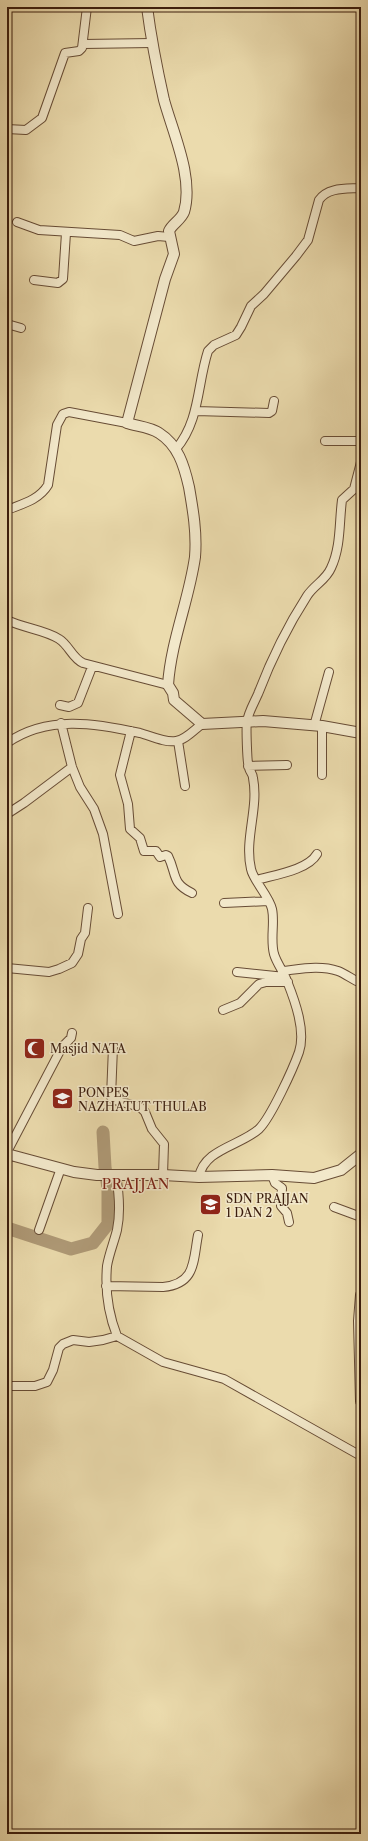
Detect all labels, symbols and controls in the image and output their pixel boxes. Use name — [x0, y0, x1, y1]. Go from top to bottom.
mosque icon: Masjid NATA — [21, 1035, 47, 1061]
place label: Masjid NATA — [50, 1041, 127, 1056]
place label: PONPES NAZHATUT THULAB — [78, 1085, 207, 1114]
school or university icon: PONPES NAZHATUT THULAB — [49, 1086, 75, 1112]
district label: PRAJJAN — [102, 1175, 170, 1193]
place label: SDN PRAJJAN 1 DAN 2 — [226, 1191, 309, 1220]
school or university icon: SDN PRAJJAN 1 DAN 2 — [198, 1192, 224, 1218]

